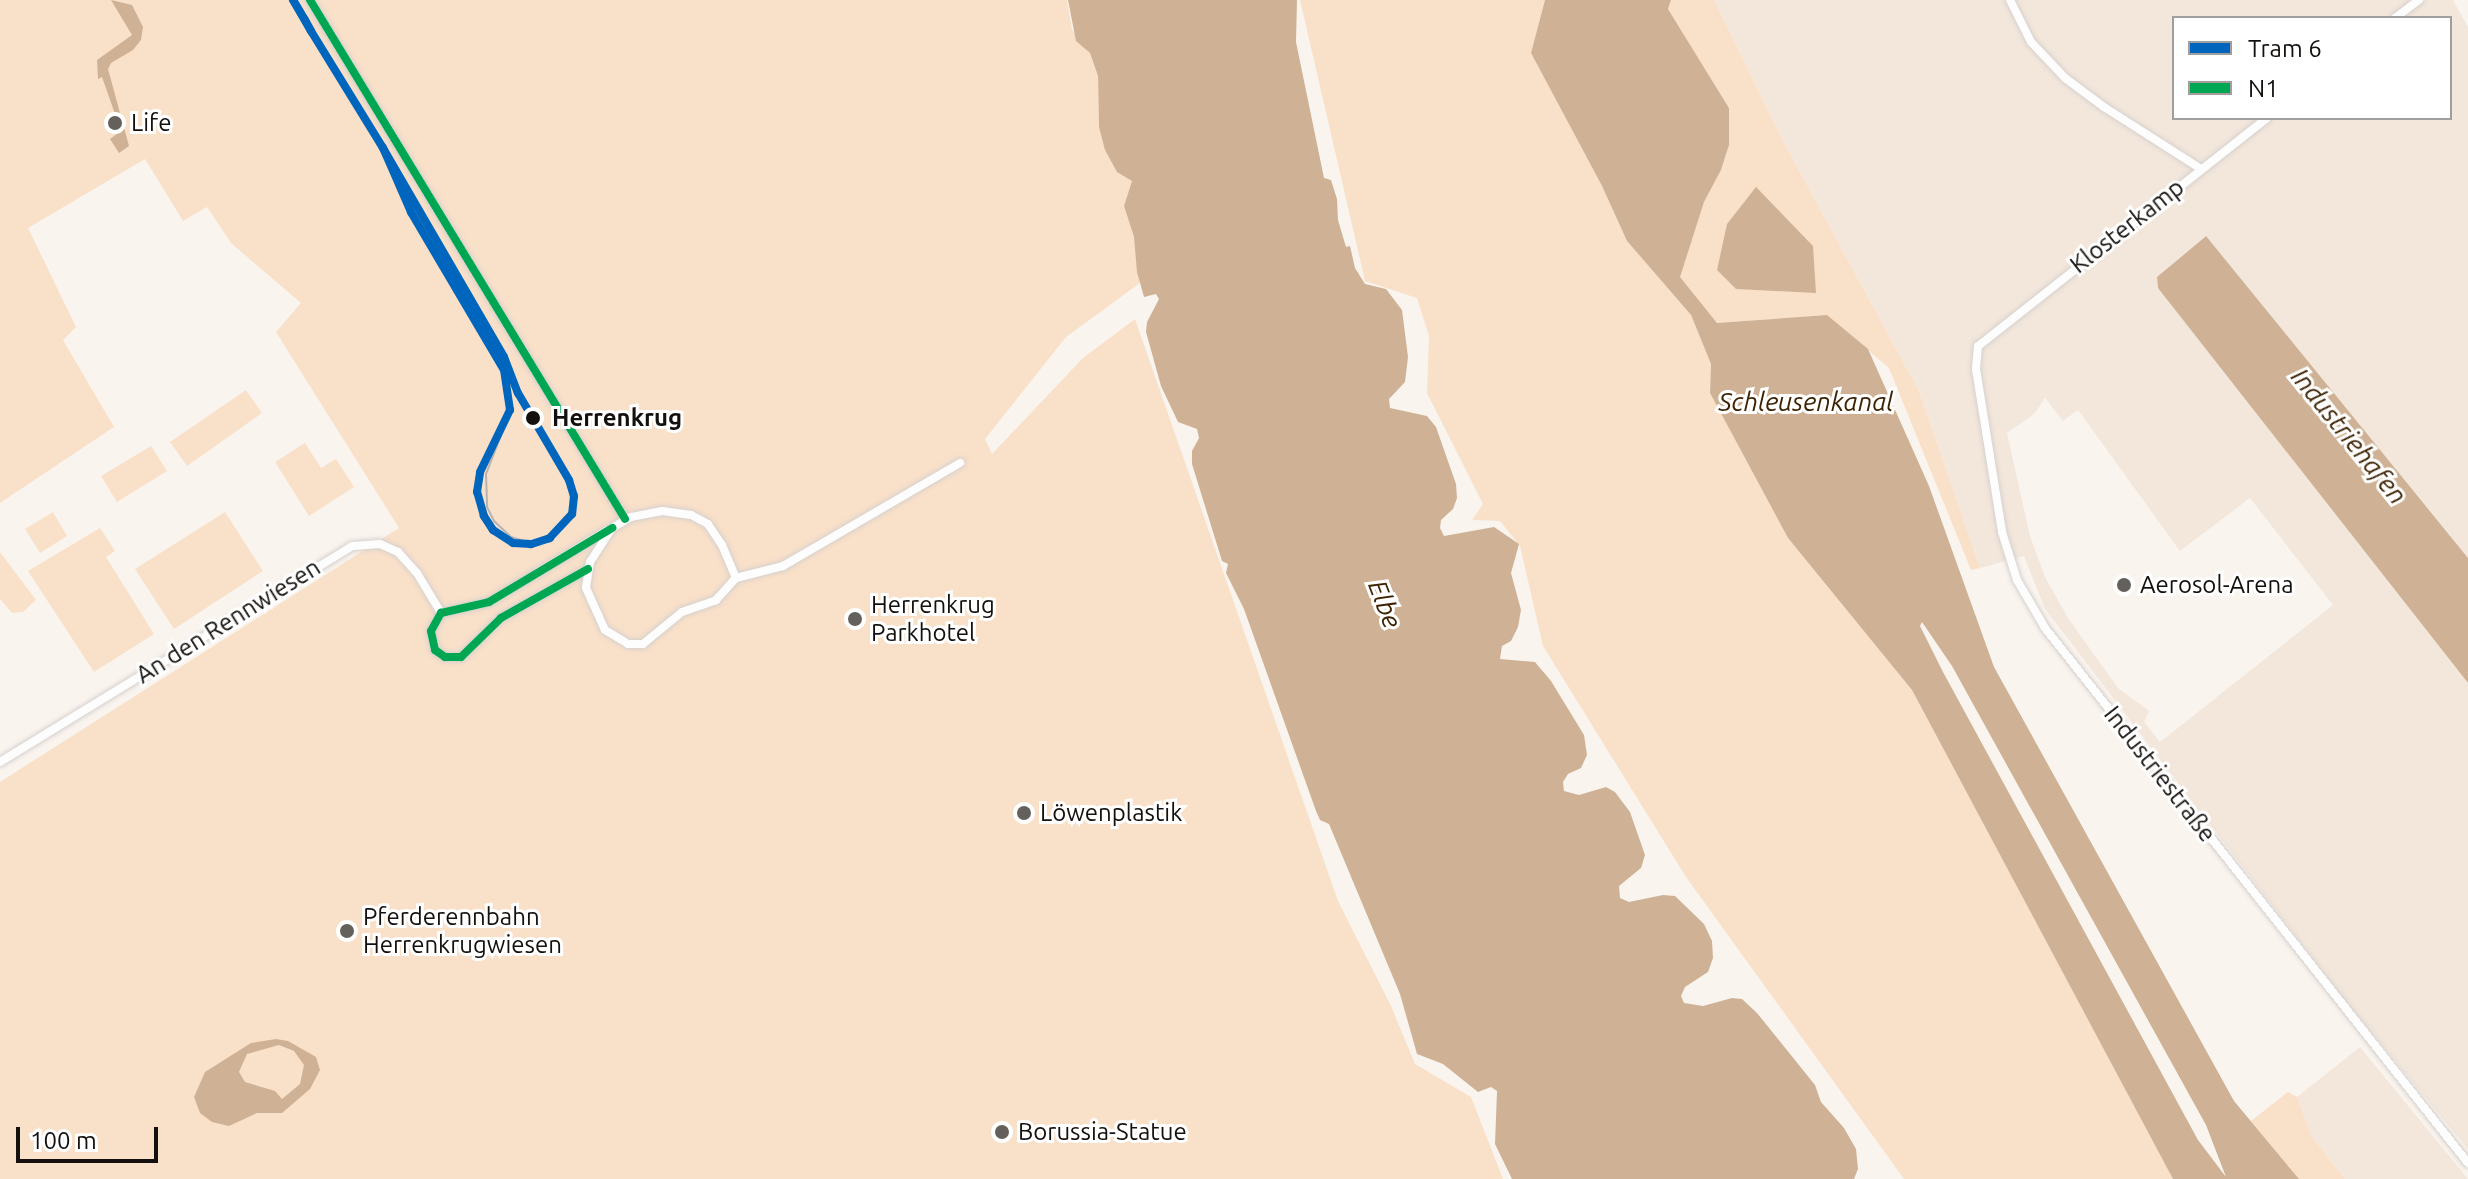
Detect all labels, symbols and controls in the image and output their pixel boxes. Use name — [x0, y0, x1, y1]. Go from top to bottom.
legend — [2172, 16, 2452, 120]
text: Tram 6 — [2248, 35, 2322, 62]
text: N1 — [2248, 75, 2279, 102]
place label: Life — [131, 109, 171, 137]
marker: Life — [106, 114, 124, 132]
street label: Klosterkamp — [2064, 173, 2190, 279]
water label: Industriehafen — [2285, 362, 2413, 510]
water label: Schleusenkanal — [1718, 386, 1894, 418]
place label: Herrenkrug — [552, 404, 682, 432]
marker: Herrenkrug — [521, 406, 545, 430]
street label: An den Rennwiesen — [131, 553, 325, 689]
place label: Aerosol-Arena — [2140, 571, 2294, 599]
water label: Elbe — [1362, 576, 1408, 632]
marker: Aerosol-Arena — [2115, 576, 2133, 594]
place label: Herrenkrug Parkhotel — [871, 591, 995, 647]
marker: Herrenkrug Parkhotel — [846, 610, 864, 628]
street label: Industriestraße — [2098, 700, 2222, 848]
place label: Löwenplastik — [1040, 799, 1182, 827]
marker: Löwenplastik — [1015, 804, 1033, 822]
place label: Pferderennbahn Herrenkrugwiesen — [363, 903, 562, 959]
marker: Pferderennbahn Herrenkrugwiesen — [338, 922, 356, 940]
scale bar — [20, 1111, 162, 1161]
place label: Borussia-Statue — [1018, 1118, 1187, 1146]
marker: Borussia-Statue — [993, 1123, 1011, 1141]
text: 100 m — [30, 1127, 97, 1154]

